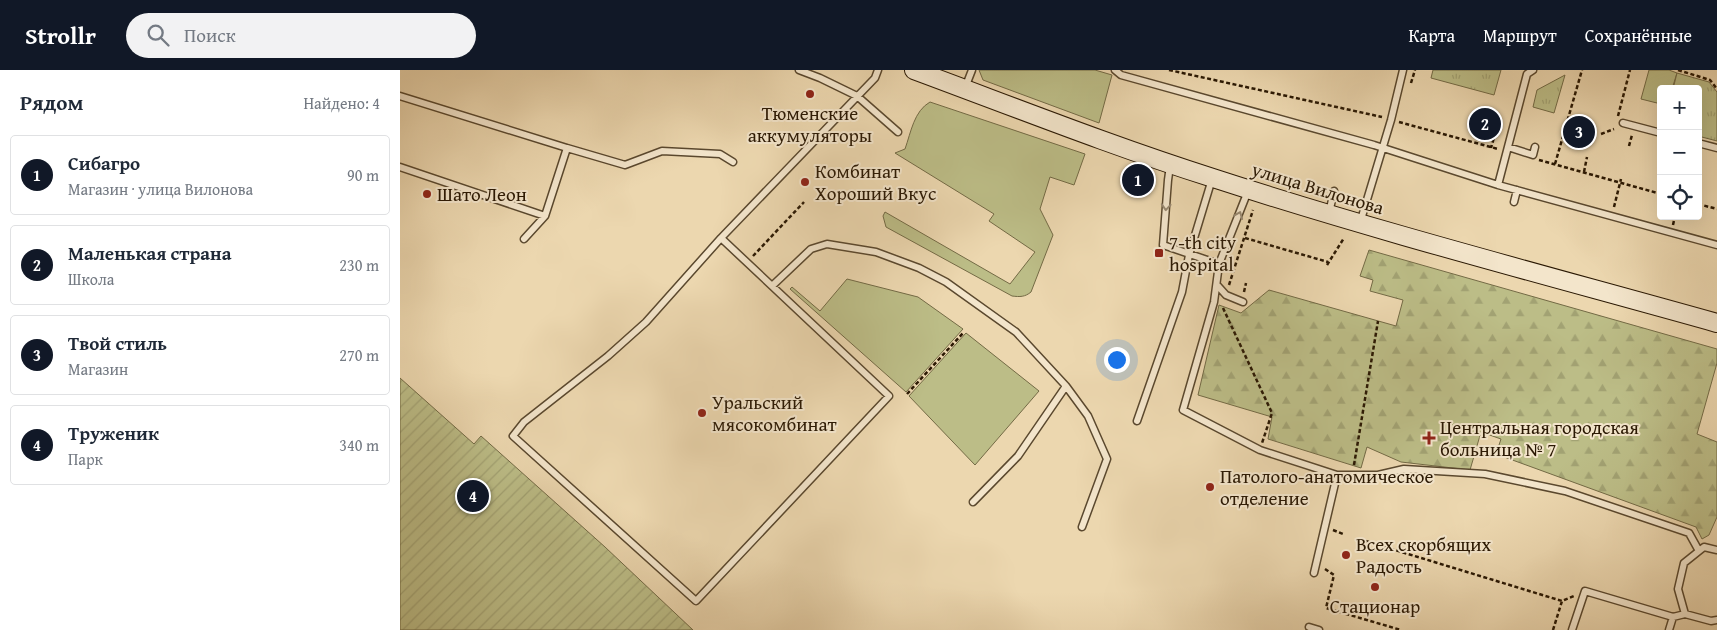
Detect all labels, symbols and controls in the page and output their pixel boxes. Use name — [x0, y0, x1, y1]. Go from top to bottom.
search box — [126, 13, 476, 58]
text: Strollr — [25, 18, 96, 53]
icon: search — [144, 21, 172, 49]
text: Поиск — [184, 21, 236, 49]
text: Карта — [1409, 22, 1455, 49]
text: Маршрут — [1483, 22, 1557, 49]
text: Сохранённые — [1585, 22, 1692, 49]
map controls — [1657, 85, 1702, 220]
button: + — [1657, 85, 1702, 130]
text: Рядом — [20, 87, 83, 118]
marker: Тюменские аккумуляторы — [804, 88, 816, 100]
text: Найдено: 4 — [303, 91, 380, 115]
place label: Тюменские аккумуляторы — [748, 99, 872, 149]
pin: 2 — [1469, 105, 1501, 143]
pin: 3 — [1563, 113, 1595, 151]
button: − — [1657, 130, 1702, 175]
text: Сибагро — [68, 149, 140, 177]
street label: улица Вилонова — [1248, 154, 1387, 221]
place label: Комбинат Хороший Вкус — [815, 157, 936, 207]
pin: 1 — [1122, 161, 1154, 199]
text: 1 — [33, 163, 41, 187]
text: 90 m — [347, 163, 379, 187]
button: locate — [1657, 175, 1702, 220]
marker: Комбинат Хороший Вкус — [799, 176, 811, 188]
text: Магазин · улица Вилонова — [68, 177, 253, 201]
place label: Шато Леон — [437, 180, 527, 208]
marker: Шато Леон — [421, 188, 433, 200]
one-way arrow — [1160, 204, 1171, 212]
one-way arrow — [1232, 211, 1243, 220]
place label: 7-th city hospital — [1169, 228, 1237, 278]
text: Маленькая страна — [68, 239, 231, 267]
marker: 7-th city hospital — [1153, 247, 1165, 259]
text: 2 — [33, 253, 41, 277]
text: 230 m — [339, 253, 379, 277]
text: Школа — [68, 267, 114, 291]
text: Твой стиль — [68, 329, 167, 357]
text: 3 — [33, 343, 41, 367]
text: 270 m — [339, 343, 379, 367]
your location — [1104, 347, 1130, 373]
text: Магазин — [68, 357, 128, 381]
place label: Уральский мясокомбинат — [712, 388, 838, 438]
marker: Уральский мясокомбинат — [696, 407, 708, 419]
place label: Центральная городская больница № 7 — [1440, 413, 1639, 463]
text: Труженик — [68, 419, 159, 447]
marker: Центральная городская больница № 7 — [1422, 431, 1436, 445]
text: 4 — [33, 433, 41, 457]
text: 340 m — [339, 433, 379, 457]
text: Парк — [68, 447, 103, 471]
place label: Патолого-анатомическое отделение — [1220, 462, 1434, 512]
pin: 4 — [457, 477, 489, 515]
marker: Патолого-анатомическое отделение — [1204, 481, 1216, 493]
place label: Всех скорбящих Радость — [1356, 530, 1492, 580]
marker: Всех скорбящих Радость — [1340, 549, 1352, 561]
marker: Стационар — [1369, 581, 1381, 593]
place label: Стационар — [1330, 592, 1420, 620]

